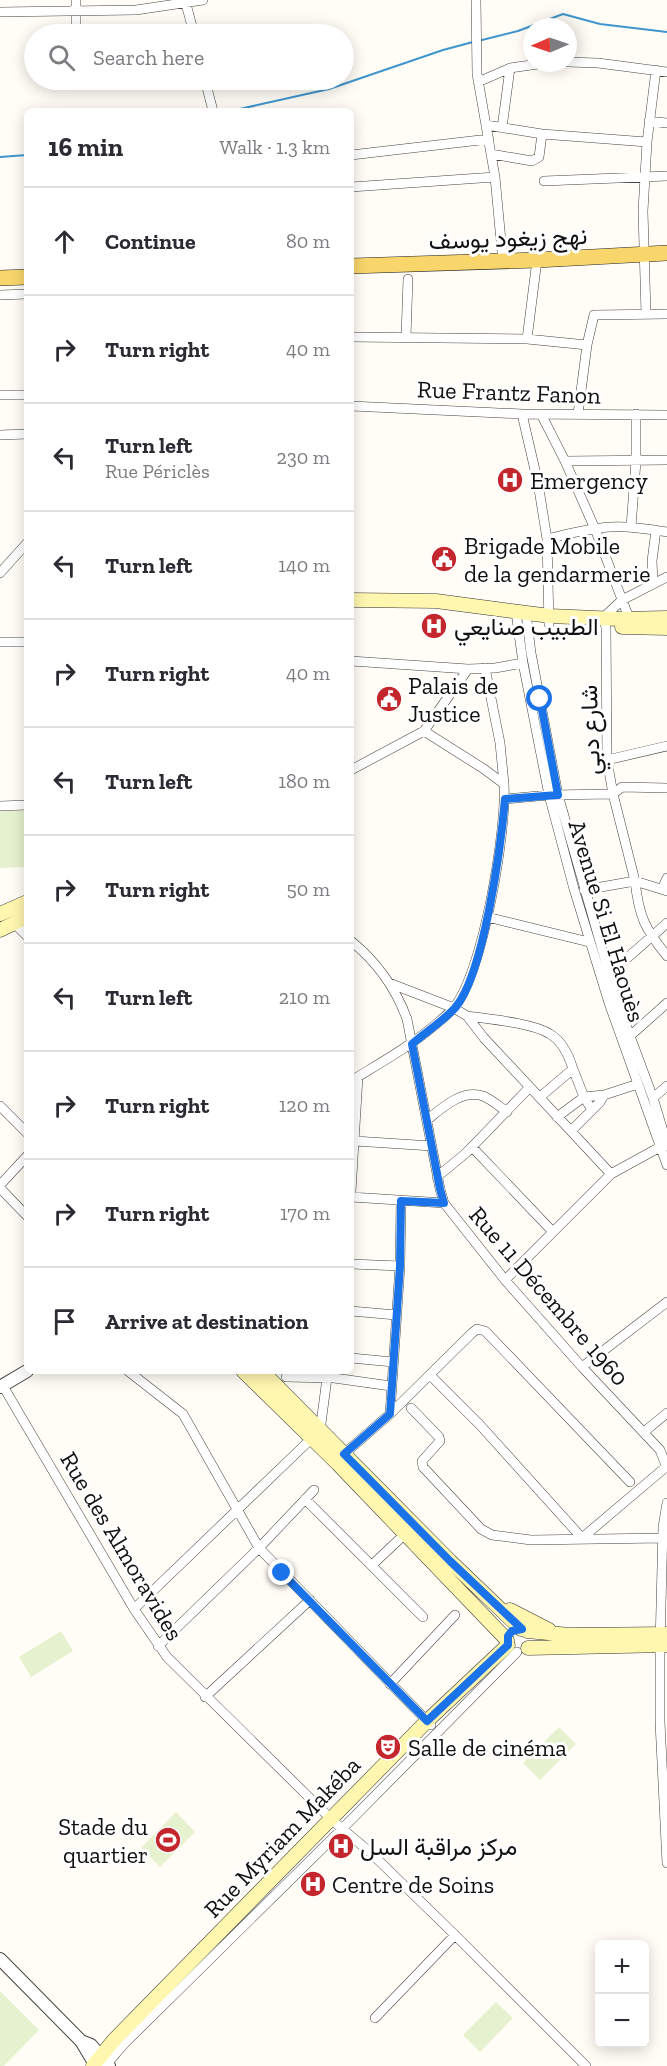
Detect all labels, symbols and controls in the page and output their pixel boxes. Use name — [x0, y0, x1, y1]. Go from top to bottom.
north arrow — [523, 18, 577, 72]
search box — [24, 24, 354, 90]
icon: search — [45, 41, 78, 74]
text: Search here — [93, 44, 204, 71]
text: 16 min — [48, 131, 123, 163]
text: Walk · 1.3 km — [219, 135, 330, 159]
street label: نهج زيغود يوسف — [428, 221, 588, 258]
icon: ahead — [48, 225, 81, 258]
text: Continue — [105, 228, 196, 255]
text: 80 m — [286, 229, 330, 253]
icon: right — [48, 333, 81, 366]
text: Turn right — [105, 336, 209, 363]
text: 40 m — [286, 337, 330, 361]
street label: Rue Frantz Fanon — [417, 374, 602, 410]
text: Turn left — [105, 432, 192, 459]
icon: left — [48, 441, 81, 474]
text: 230 m — [277, 445, 330, 469]
text: Rue Périclès — [105, 459, 210, 483]
hospital icon: Emergency — [495, 465, 525, 495]
place label: Emergency — [530, 466, 648, 495]
place label: Brigade Mobile de la gendarmerie — [464, 531, 650, 588]
public building icon: Brigade Mobile de la gendarmerie — [429, 544, 459, 574]
icon: left — [48, 549, 81, 582]
text: Turn left — [105, 552, 192, 579]
text: 140 m — [278, 553, 330, 577]
hospital icon: الطبيب صنايعي — [419, 611, 449, 641]
place label: الطبيب صنايعي — [454, 612, 599, 646]
icon: right — [48, 657, 81, 690]
text: Turn right — [105, 660, 209, 687]
text: 40 m — [286, 661, 330, 685]
place label: Palais de Justice — [408, 671, 498, 728]
public building icon: Palais de Justice — [374, 684, 404, 714]
street label: شارع دبي — [574, 684, 611, 776]
route start — [526, 685, 552, 711]
icon: left — [48, 765, 81, 798]
text: Turn left — [105, 768, 192, 795]
text: 180 m — [278, 769, 330, 793]
street label: Avenue Si El Haouès — [563, 817, 651, 1025]
icon: right — [48, 873, 81, 906]
text: Turn right — [105, 876, 209, 903]
text: 50 m — [286, 877, 330, 901]
icon: left — [48, 981, 81, 1014]
text: Turn left — [105, 984, 192, 1011]
text: 210 m — [279, 985, 330, 1009]
icon: right — [48, 1089, 81, 1122]
text: Turn right — [105, 1092, 209, 1119]
text: 120 m — [279, 1093, 330, 1117]
icon: right — [48, 1197, 81, 1230]
text: Turn right — [105, 1200, 209, 1227]
street label: Rue 11 Décembre 1960 — [463, 1200, 635, 1392]
text: 170 m — [280, 1201, 330, 1225]
icon: arrive — [48, 1305, 81, 1338]
text: Arrive at destination — [105, 1308, 308, 1335]
street label: Rue des Almoravides — [54, 1447, 190, 1645]
route end — [268, 1559, 294, 1585]
theatre icon: Salle de cinéma — [373, 1732, 403, 1762]
place label: Salle de cinéma — [408, 1733, 567, 1762]
street label: Rue Myriam Makéba — [198, 1750, 367, 1923]
place label: Stade du quartier — [58, 1812, 149, 1869]
sports icon: Stade du quartier — [153, 1825, 183, 1855]
hospital icon: مركز مراقبة السل — [326, 1831, 356, 1861]
place label: مركز مراقبة السل — [360, 1832, 517, 1862]
hospital icon: Centre de Soins — [298, 1869, 328, 1899]
place label: Centre de Soins — [332, 1870, 494, 1899]
map controls — [595, 1940, 649, 2048]
button: + — [595, 1940, 649, 1994]
button: − — [595, 1994, 649, 2048]

